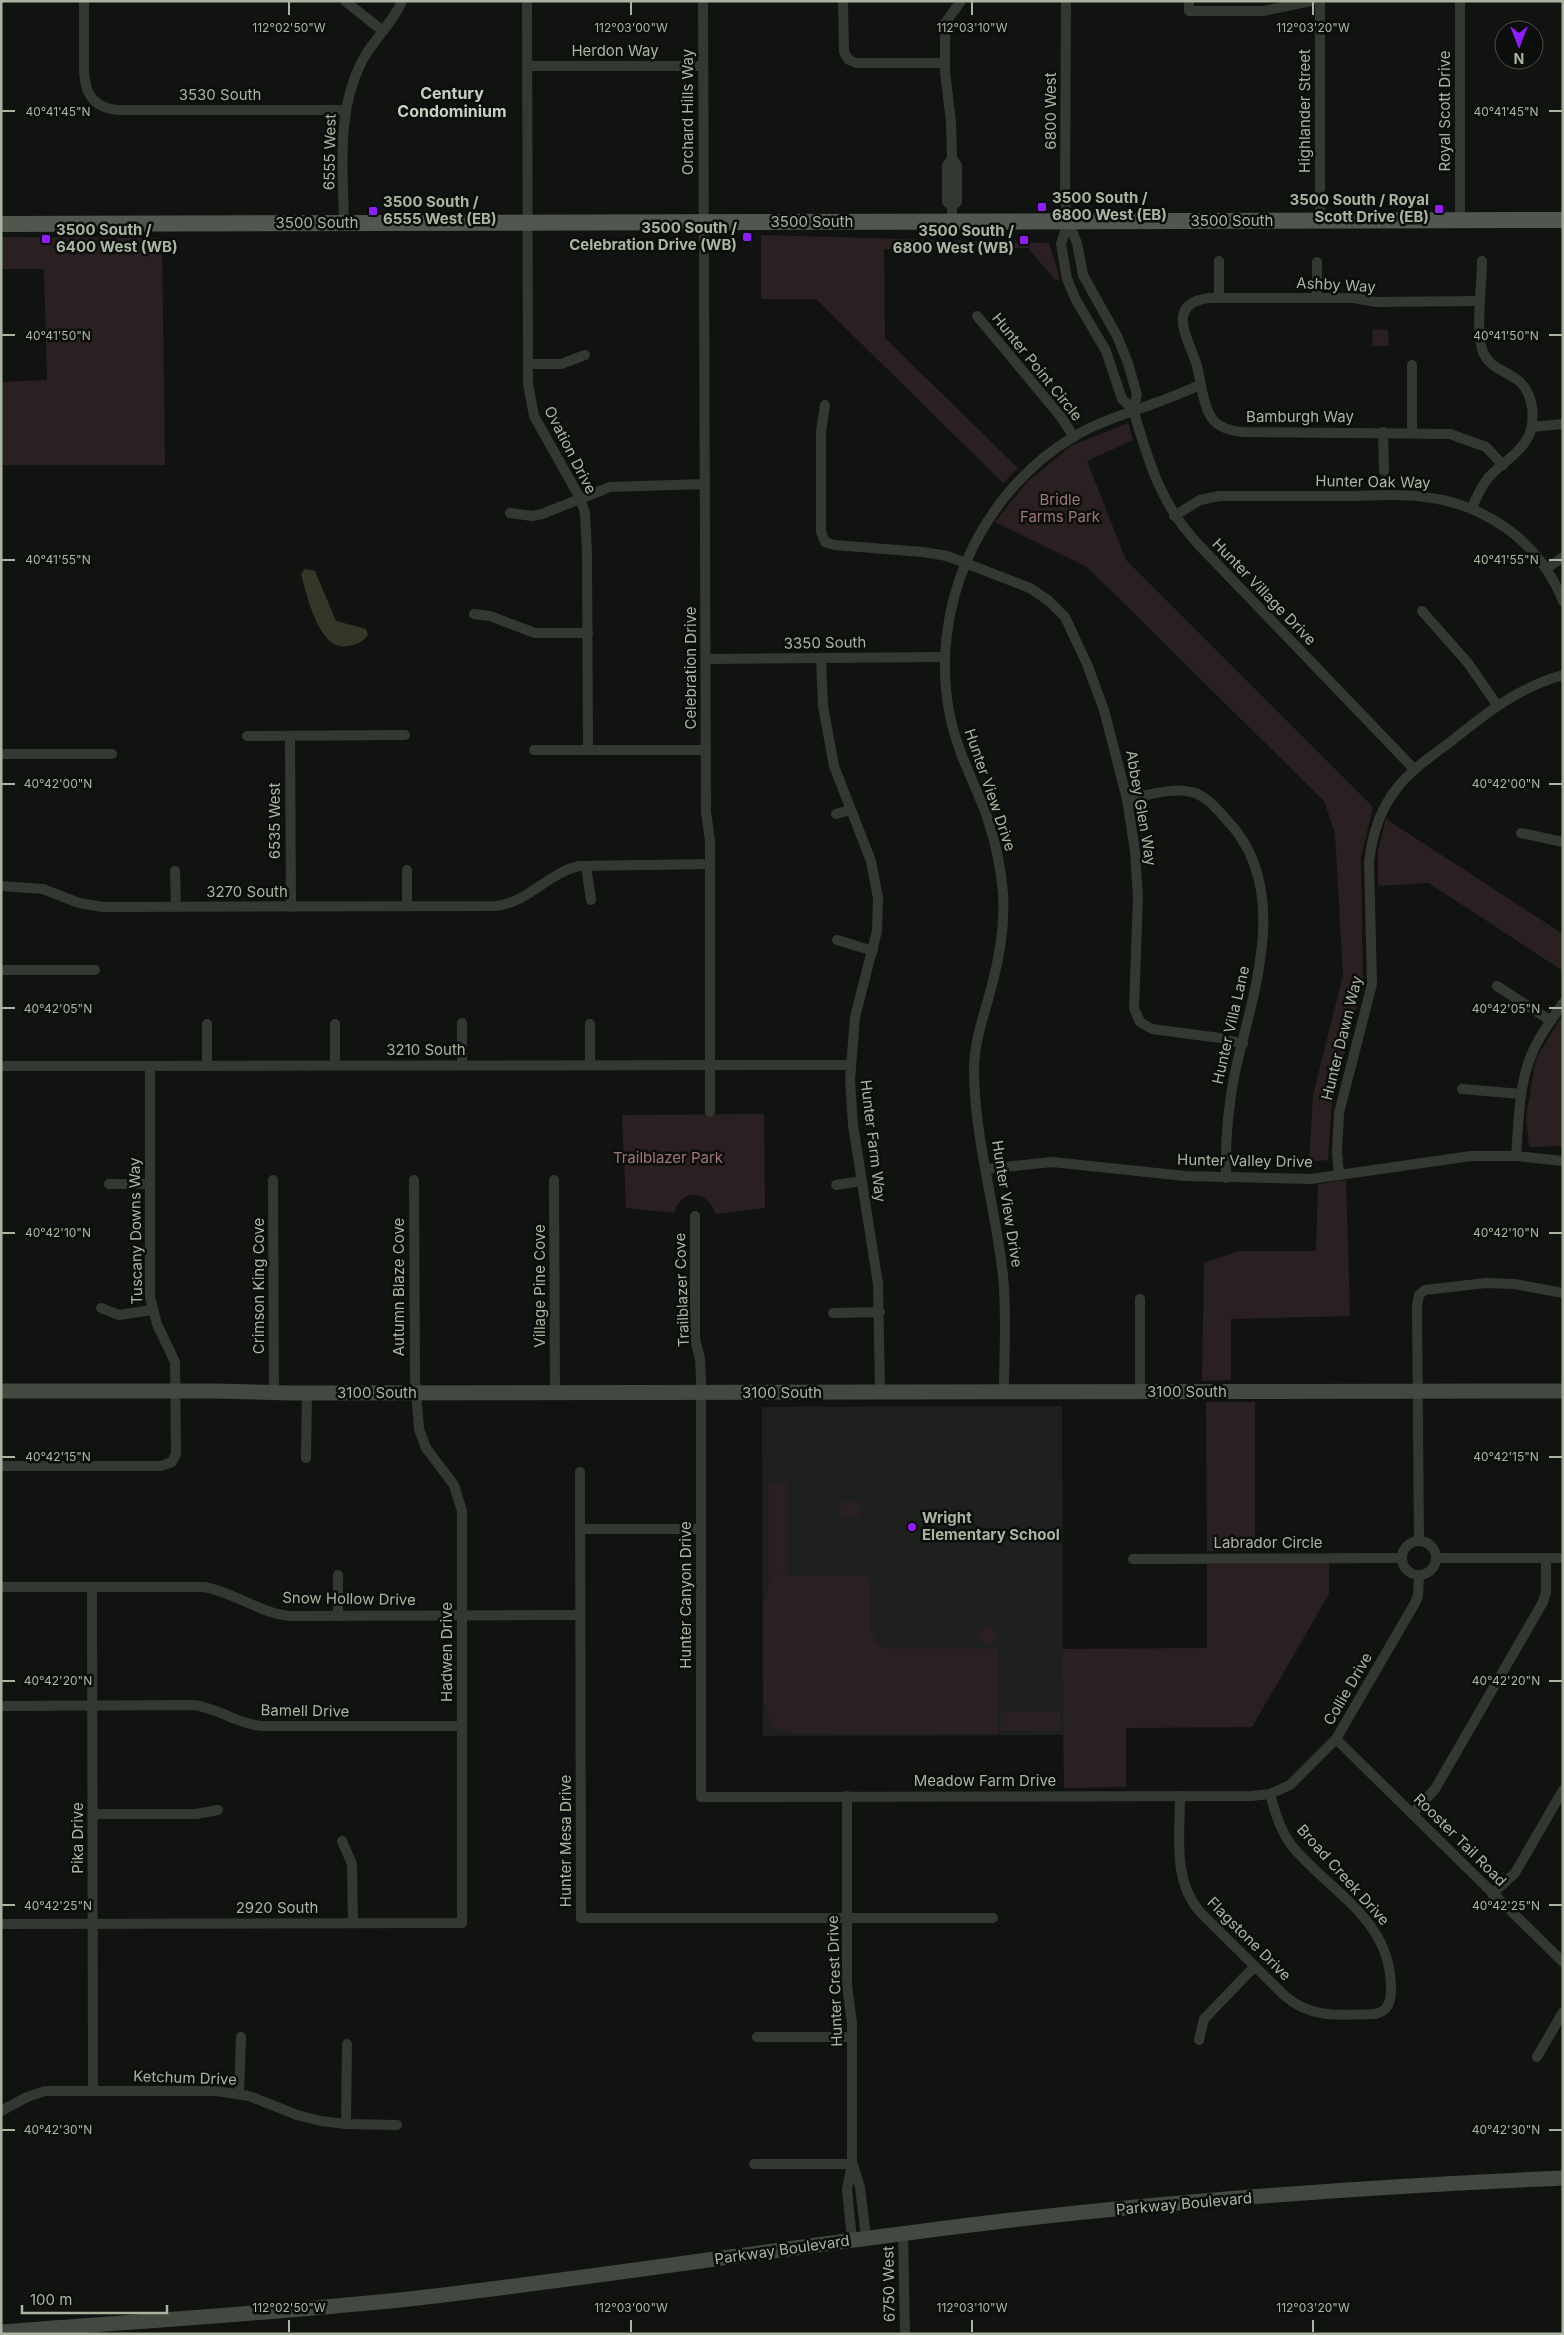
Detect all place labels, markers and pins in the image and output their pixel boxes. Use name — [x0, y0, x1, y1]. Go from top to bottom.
place label: 3500 South / 6800 West (EB) — [1052, 188, 1167, 224]
place label: 3500 South / Royal Scott Drive (EB) — [1290, 190, 1429, 226]
place label: 3500 South / 6555 West (EB) — [383, 192, 497, 228]
marker: 3500 South / 6800 West (EB) — [1036, 201, 1048, 213]
marker: 3500 South / Royal Scott Drive (EB) — [1433, 203, 1445, 215]
marker: 3500 South / 6555 West (EB) — [367, 205, 379, 217]
place label: 3500 South / Celebration Drive (WB) — [569, 218, 737, 254]
place label: 3500 South / 6400 West (WB) — [56, 220, 178, 256]
place label: 3500 South / 6800 West (WB) — [893, 221, 1014, 257]
marker: 3500 South / Celebration Drive (WB) — [741, 231, 753, 243]
marker: 3500 South / 6400 West (WB) — [40, 233, 52, 245]
marker: 3500 South / 6800 West (WB) — [1018, 234, 1030, 246]
place label: Wright Elementary School — [922, 1508, 1060, 1544]
marker: Wright Elementary School — [906, 1521, 918, 1533]

